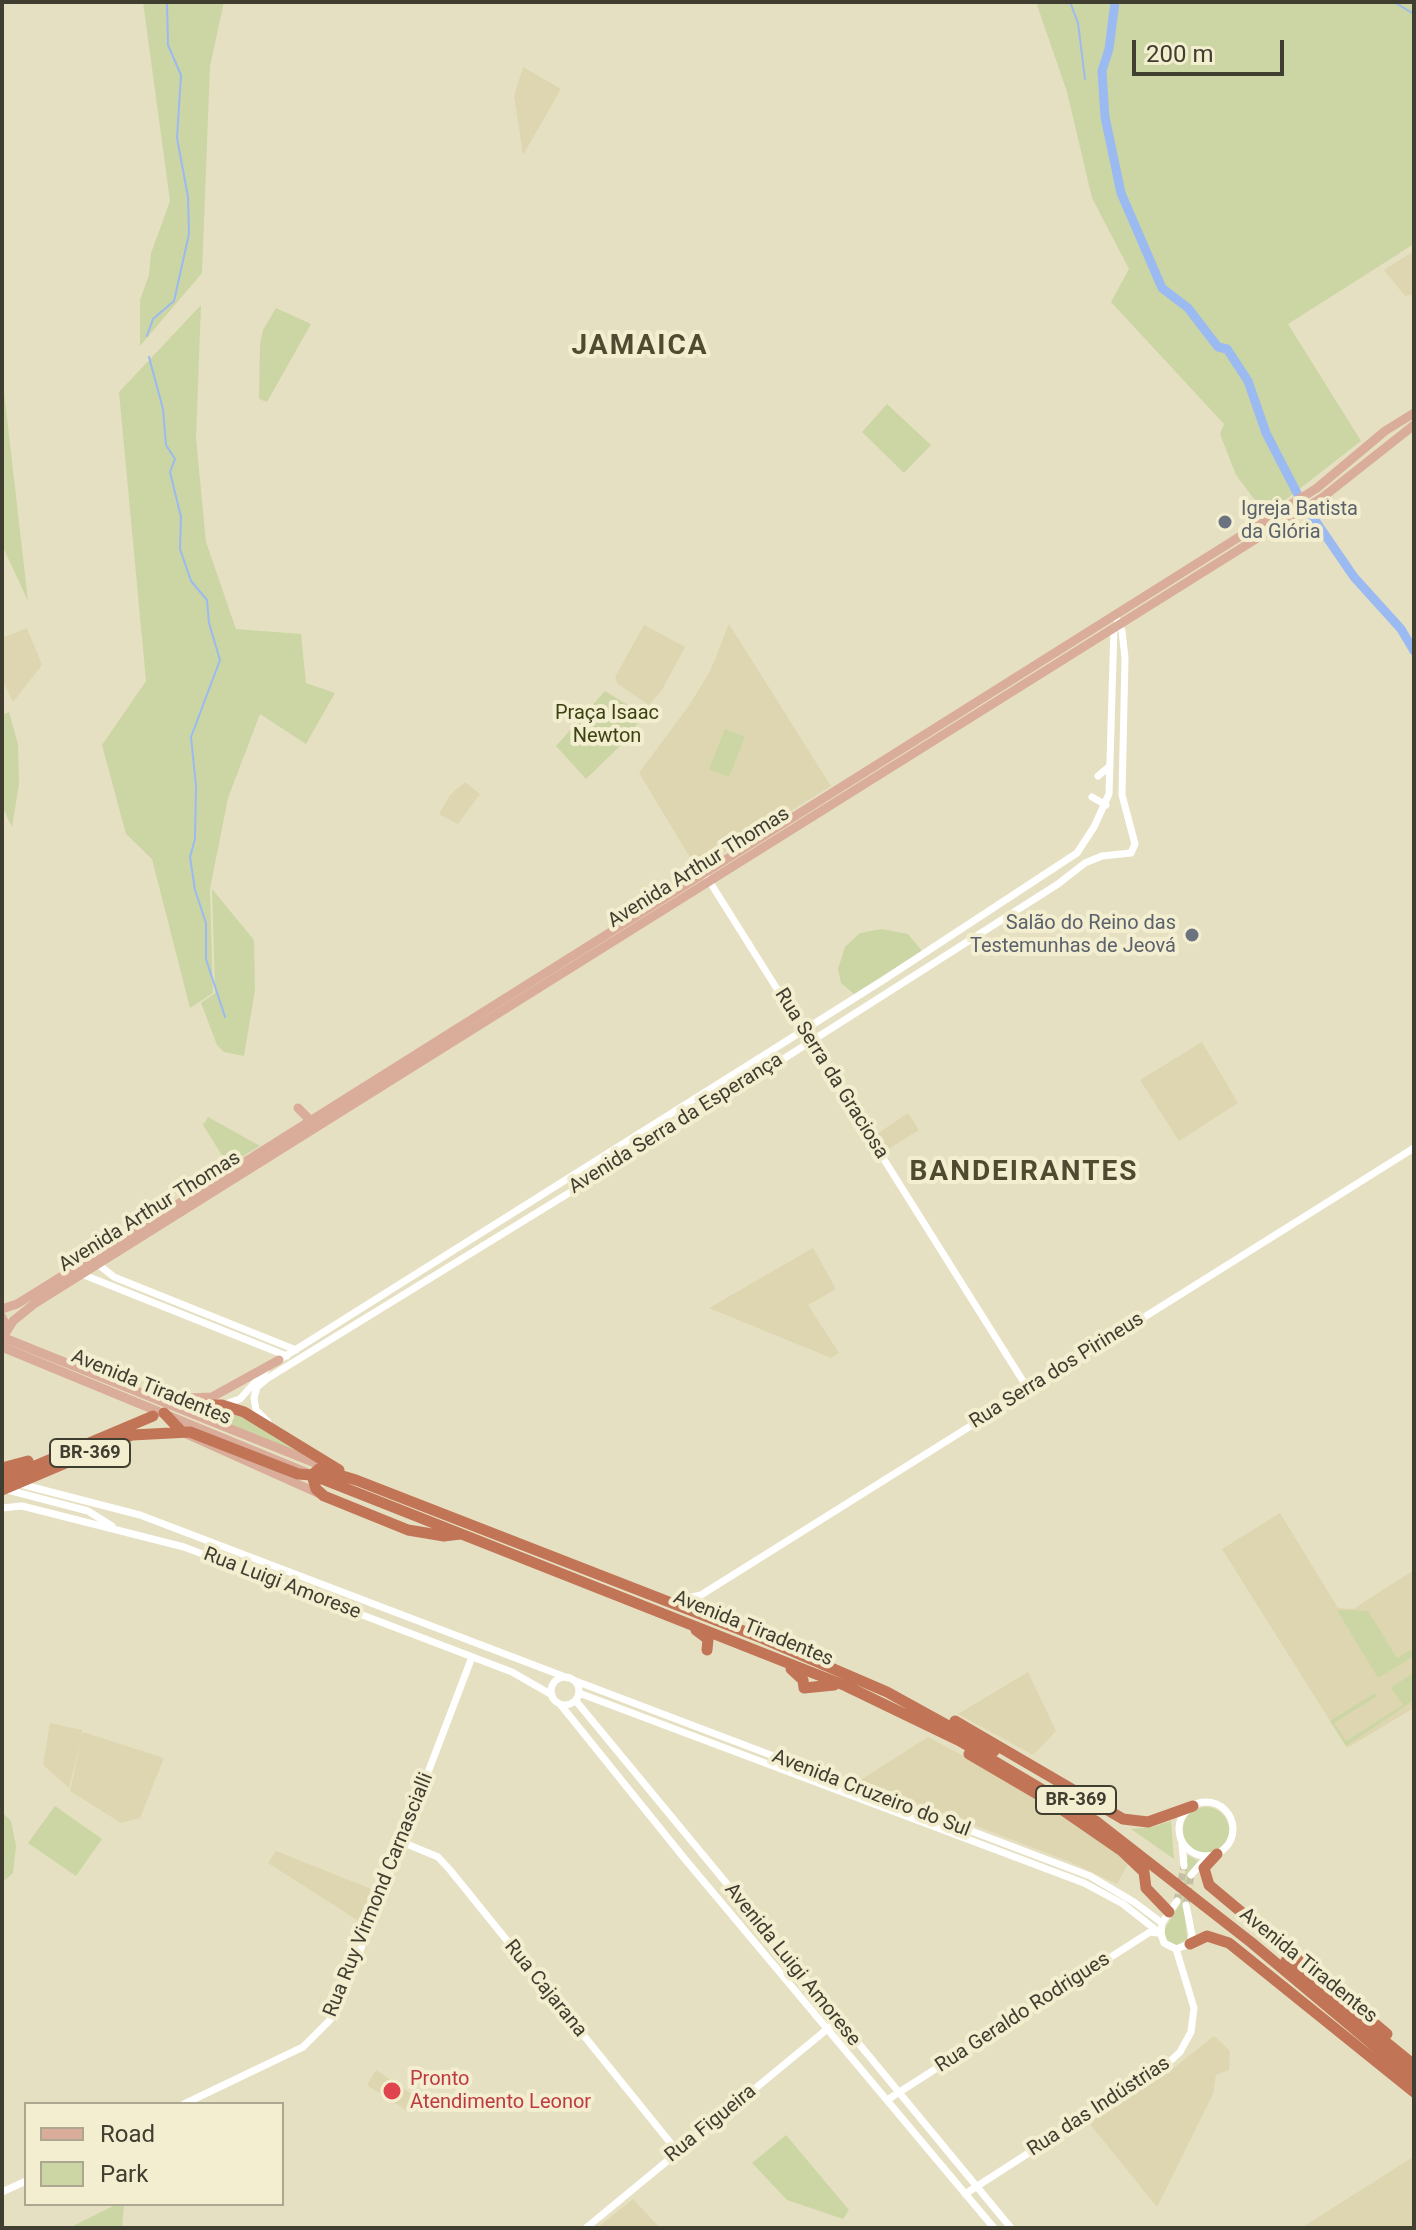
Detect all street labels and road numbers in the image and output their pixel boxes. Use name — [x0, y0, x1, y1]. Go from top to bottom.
street label: Avenida Arthur Thomas — [604, 802, 794, 934]
street label: Rua Serra da Graciosa — [769, 984, 893, 1164]
street label: Avenida Serra da Esperança — [565, 1048, 787, 1200]
street label: Avenida Arthur Thomas — [55, 1146, 245, 1278]
street label: Rua Serra dos Pirineus — [966, 1308, 1148, 1434]
street label: Avenida Tiradentes — [68, 1345, 234, 1431]
road number: BR-369 — [50, 1439, 130, 1467]
street label: Rua Luigi Amorese — [200, 1543, 364, 1625]
street label: Avenida Tiradentes — [670, 1586, 836, 1672]
street label: Avenida Cruzeiro do Sul — [769, 1745, 973, 1843]
street label: Rua Ruy Virmond Carnascialli — [319, 1769, 439, 2021]
road number: BR-369 — [1036, 1786, 1116, 1814]
street label: Avenida Luigi Amorese — [719, 1879, 865, 2051]
street label: Avenida Tiradentes — [1234, 1903, 1382, 2029]
street label: Rua Cajarana — [499, 1936, 591, 2042]
street label: Rua Geraldo Rodrigues — [931, 1948, 1115, 2078]
street label: Rua das Indústrias — [1023, 2052, 1175, 2162]
street label: Rua Figueira — [661, 2080, 761, 2168]

